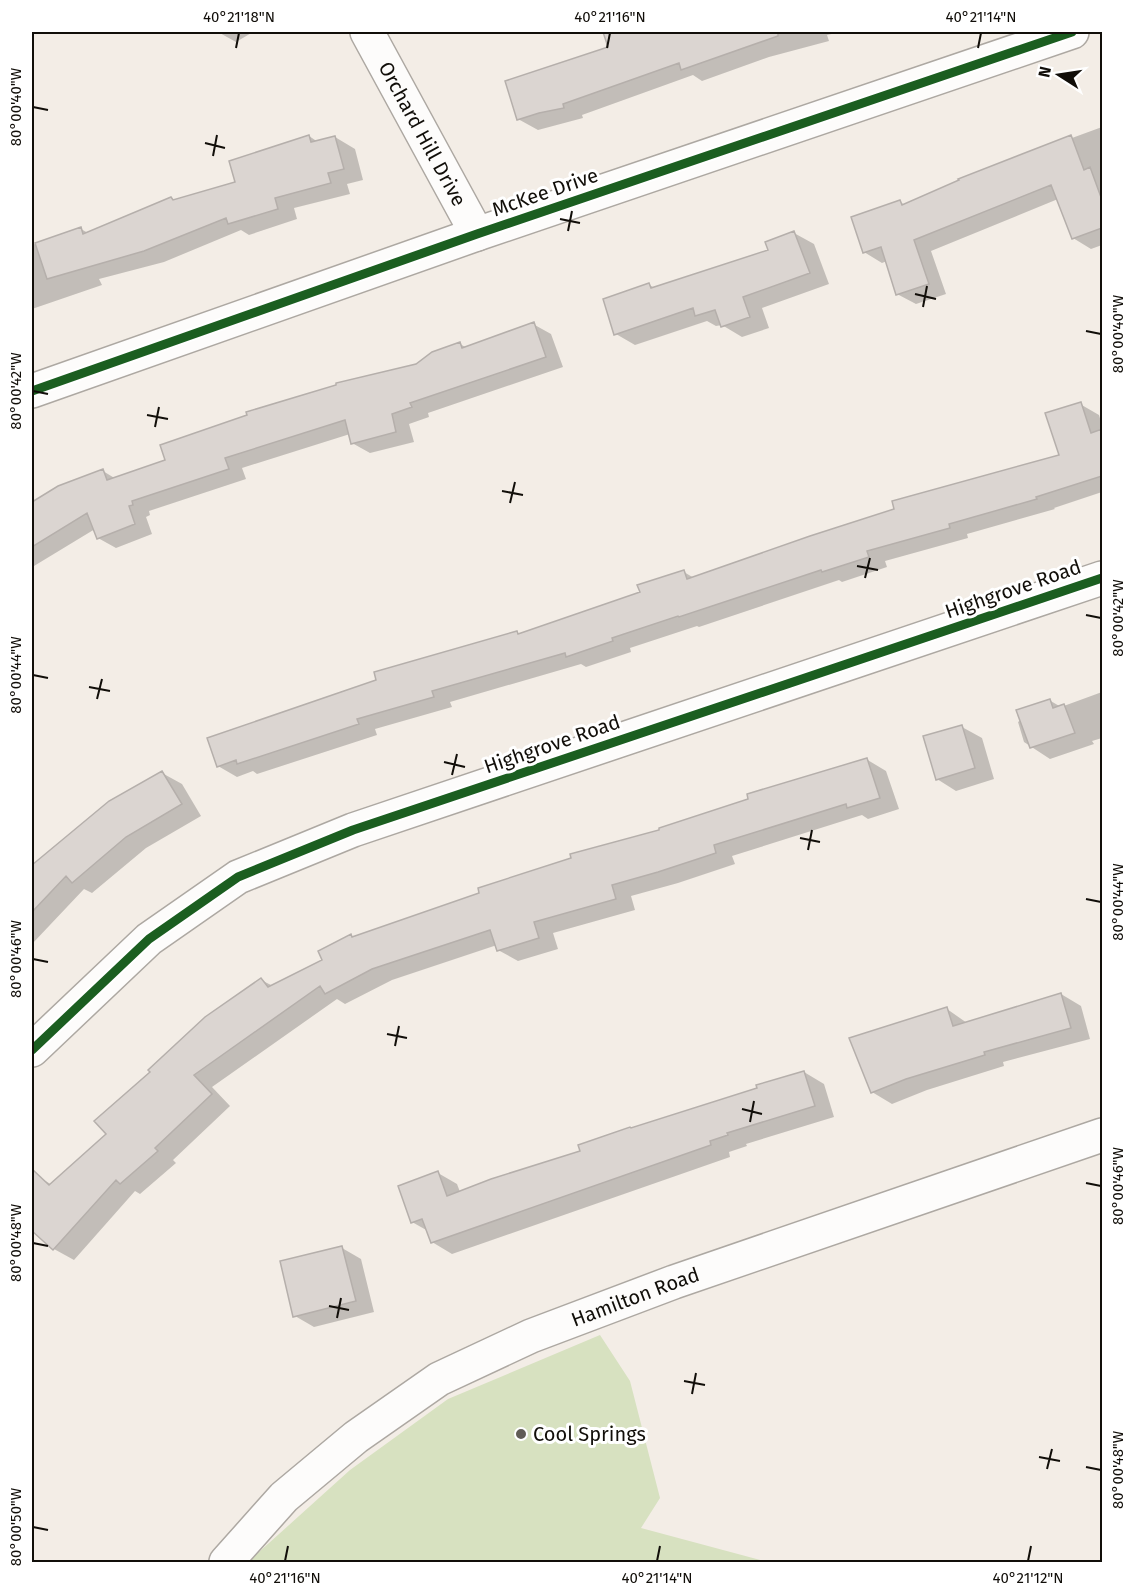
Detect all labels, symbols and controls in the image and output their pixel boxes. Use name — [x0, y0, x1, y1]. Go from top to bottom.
text: 40°21'18"N — [203, 8, 275, 26]
text: 40°21'16"N — [574, 8, 646, 26]
text: 40°21'14"N — [946, 8, 1016, 26]
north arrow — [1029, 45, 1089, 105]
street label: Orchard Hill Drive — [373, 58, 471, 210]
text: N — [1034, 65, 1055, 79]
text: 80°00'40"W — [7, 67, 25, 146]
street label: McKee Drive — [489, 163, 601, 221]
text: 80°00'40"W — [1109, 294, 1127, 373]
text: 80°00'42"W — [7, 352, 25, 430]
street label: Highgrove Road — [942, 554, 1084, 624]
text: 80°00'42"W — [1109, 579, 1127, 657]
text: 80°00'44"W — [7, 636, 25, 714]
street label: Highgrove Road — [481, 709, 623, 779]
text: 80°00'44"W — [1109, 863, 1127, 941]
text: 80°00'46"W — [7, 919, 25, 998]
text: 80°00'46"W — [1109, 1146, 1127, 1225]
text: 80°00'48"W — [7, 1203, 25, 1282]
street label: Hamilton Road — [568, 1262, 702, 1332]
place label: Cool Springs — [533, 1422, 646, 1446]
marker: Cool Springs — [514, 1427, 528, 1441]
text: 80°00'48"W — [1109, 1430, 1127, 1509]
text: 80°00'50"W — [7, 1487, 25, 1566]
text: 40°21'16"N — [249, 1569, 321, 1587]
text: 40°21'14"N — [622, 1569, 692, 1587]
text: 40°21'12"N — [992, 1569, 1064, 1587]

